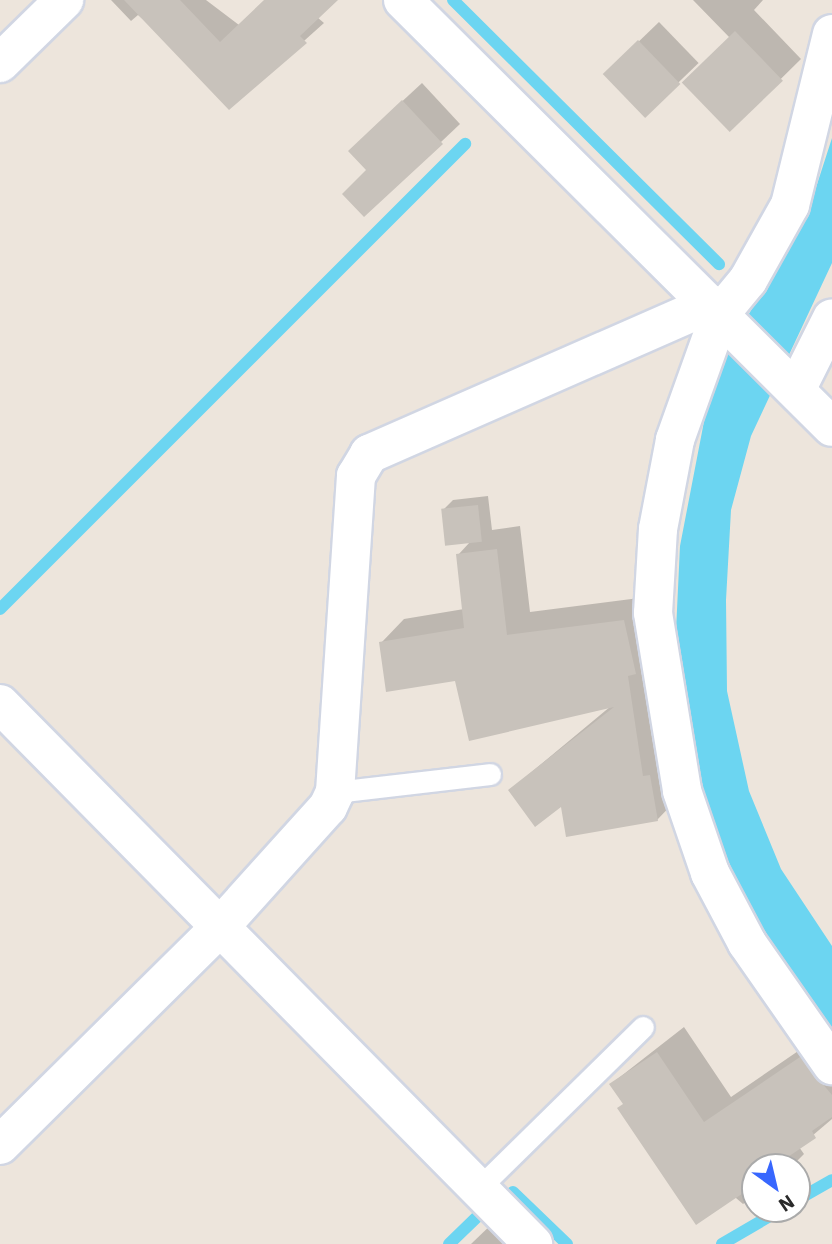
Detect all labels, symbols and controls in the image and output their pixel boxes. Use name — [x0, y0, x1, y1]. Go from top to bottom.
north arrow — [741, 1153, 811, 1223]
text: N — [774, 1190, 799, 1218]

